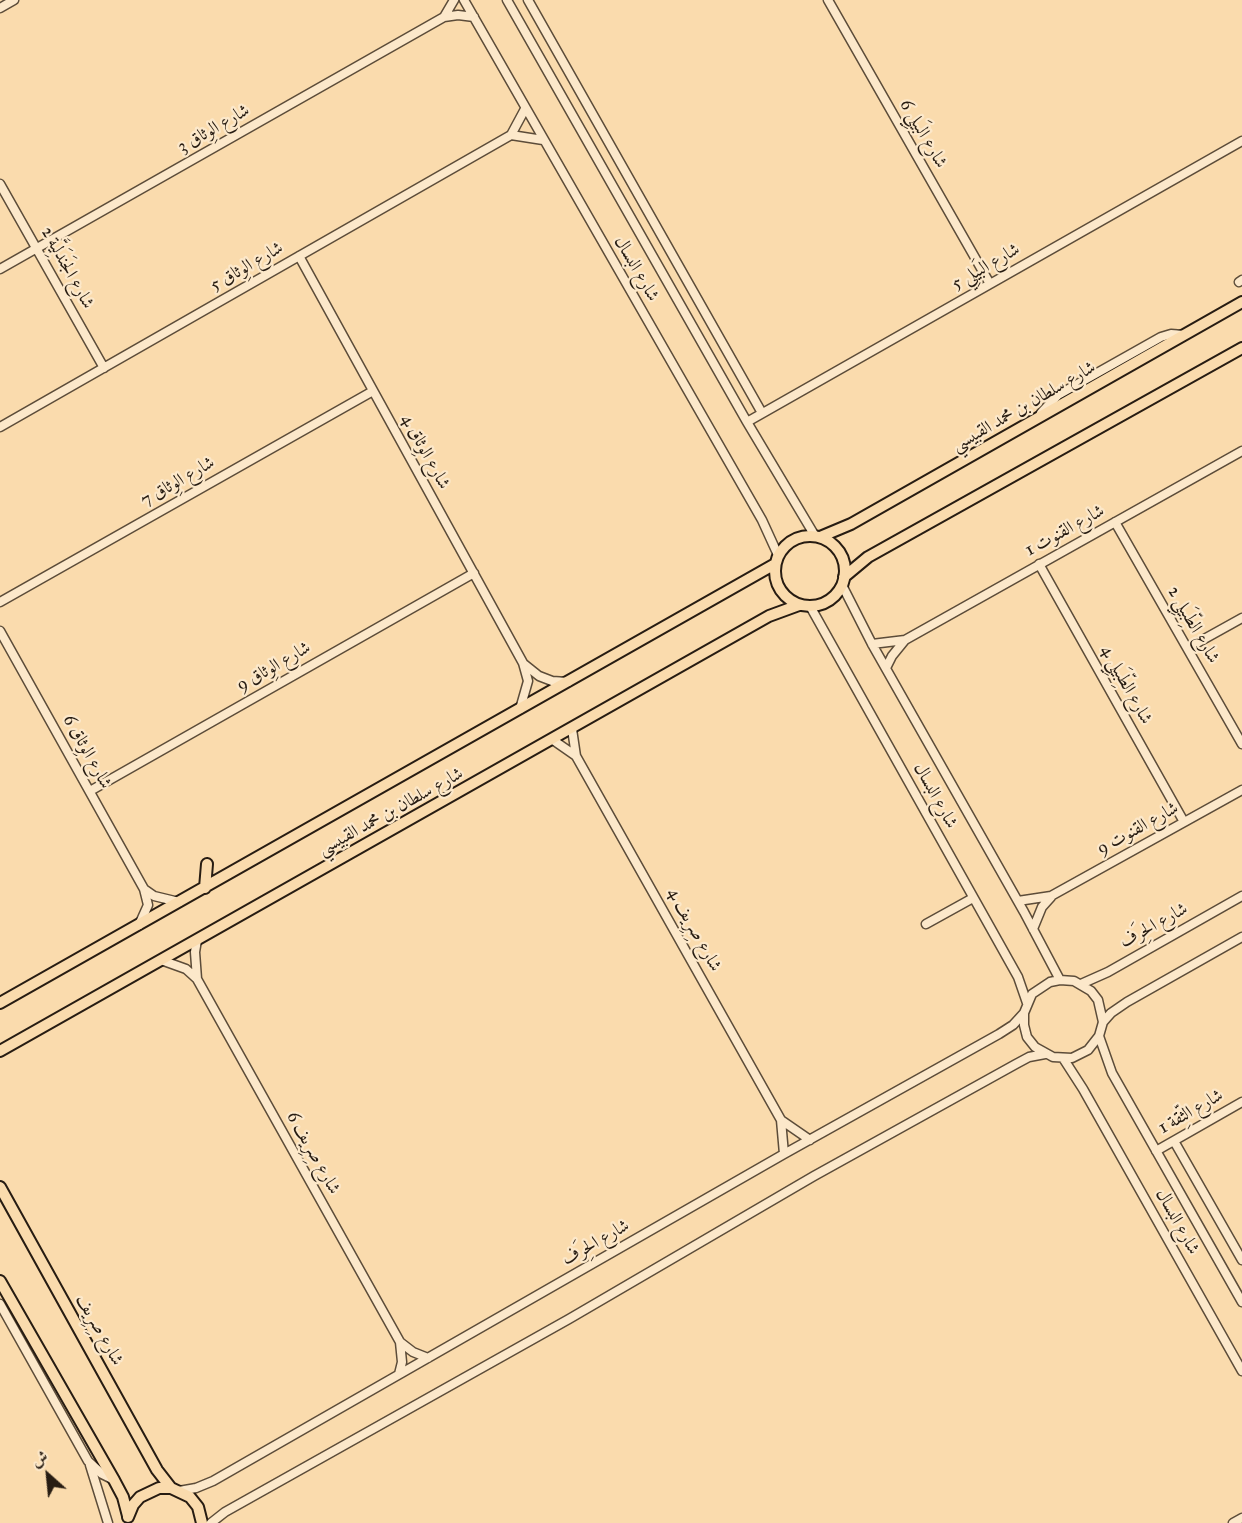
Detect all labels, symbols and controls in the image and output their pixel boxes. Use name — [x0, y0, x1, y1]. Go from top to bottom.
street label: شارع البَيلِي 6 — [895, 96, 951, 172]
street label: شارع الوِثاق 3 — [174, 100, 254, 158]
street label: شارع الجَندَلِيَّة 2 — [36, 223, 98, 313]
street label: شارع البسال — [609, 233, 663, 305]
street label: شارع الوِثاق 5 — [207, 238, 287, 296]
street label: شارع البَيلِي 5 — [948, 239, 1024, 295]
street label: شارع سلطان بن محمد القبيسي — [948, 357, 1100, 457]
street label: شارع الوِثاق 4 — [396, 411, 454, 493]
street label: شارع الوِثاق 7 — [137, 452, 219, 512]
street label: شارع القنوت 1 — [1022, 500, 1108, 562]
street label: شارع الطِّبَيلِي 2 — [1162, 583, 1224, 667]
street label: شارع الوِثاق 9 — [233, 637, 315, 697]
street label: شارع الطِّبَيلِي 4 — [1096, 642, 1156, 728]
street label: شارع الوِثاق 6 — [58, 711, 116, 793]
street label: شارع البسال — [908, 759, 962, 833]
street label: شارع سلطان بن محمد القبيسي — [315, 763, 467, 861]
street label: شارع القنوت 9 — [1093, 798, 1183, 860]
street label: شارع صِرِيف 4 — [662, 884, 726, 976]
street label: شارع الحِرَف — [1116, 899, 1192, 953]
street label: شارع الثِّقة 1 — [1155, 1085, 1227, 1139]
street label: شارع صِرِيف 6 — [281, 1108, 345, 1198]
street label: شارع البسال — [1150, 1185, 1204, 1259]
street label: شارع الحِرَف — [558, 1215, 634, 1271]
street label: شارع صِرِيف — [71, 1290, 127, 1370]
north arrow — [18, 1445, 78, 1505]
text: ش — [28, 1446, 51, 1471]

